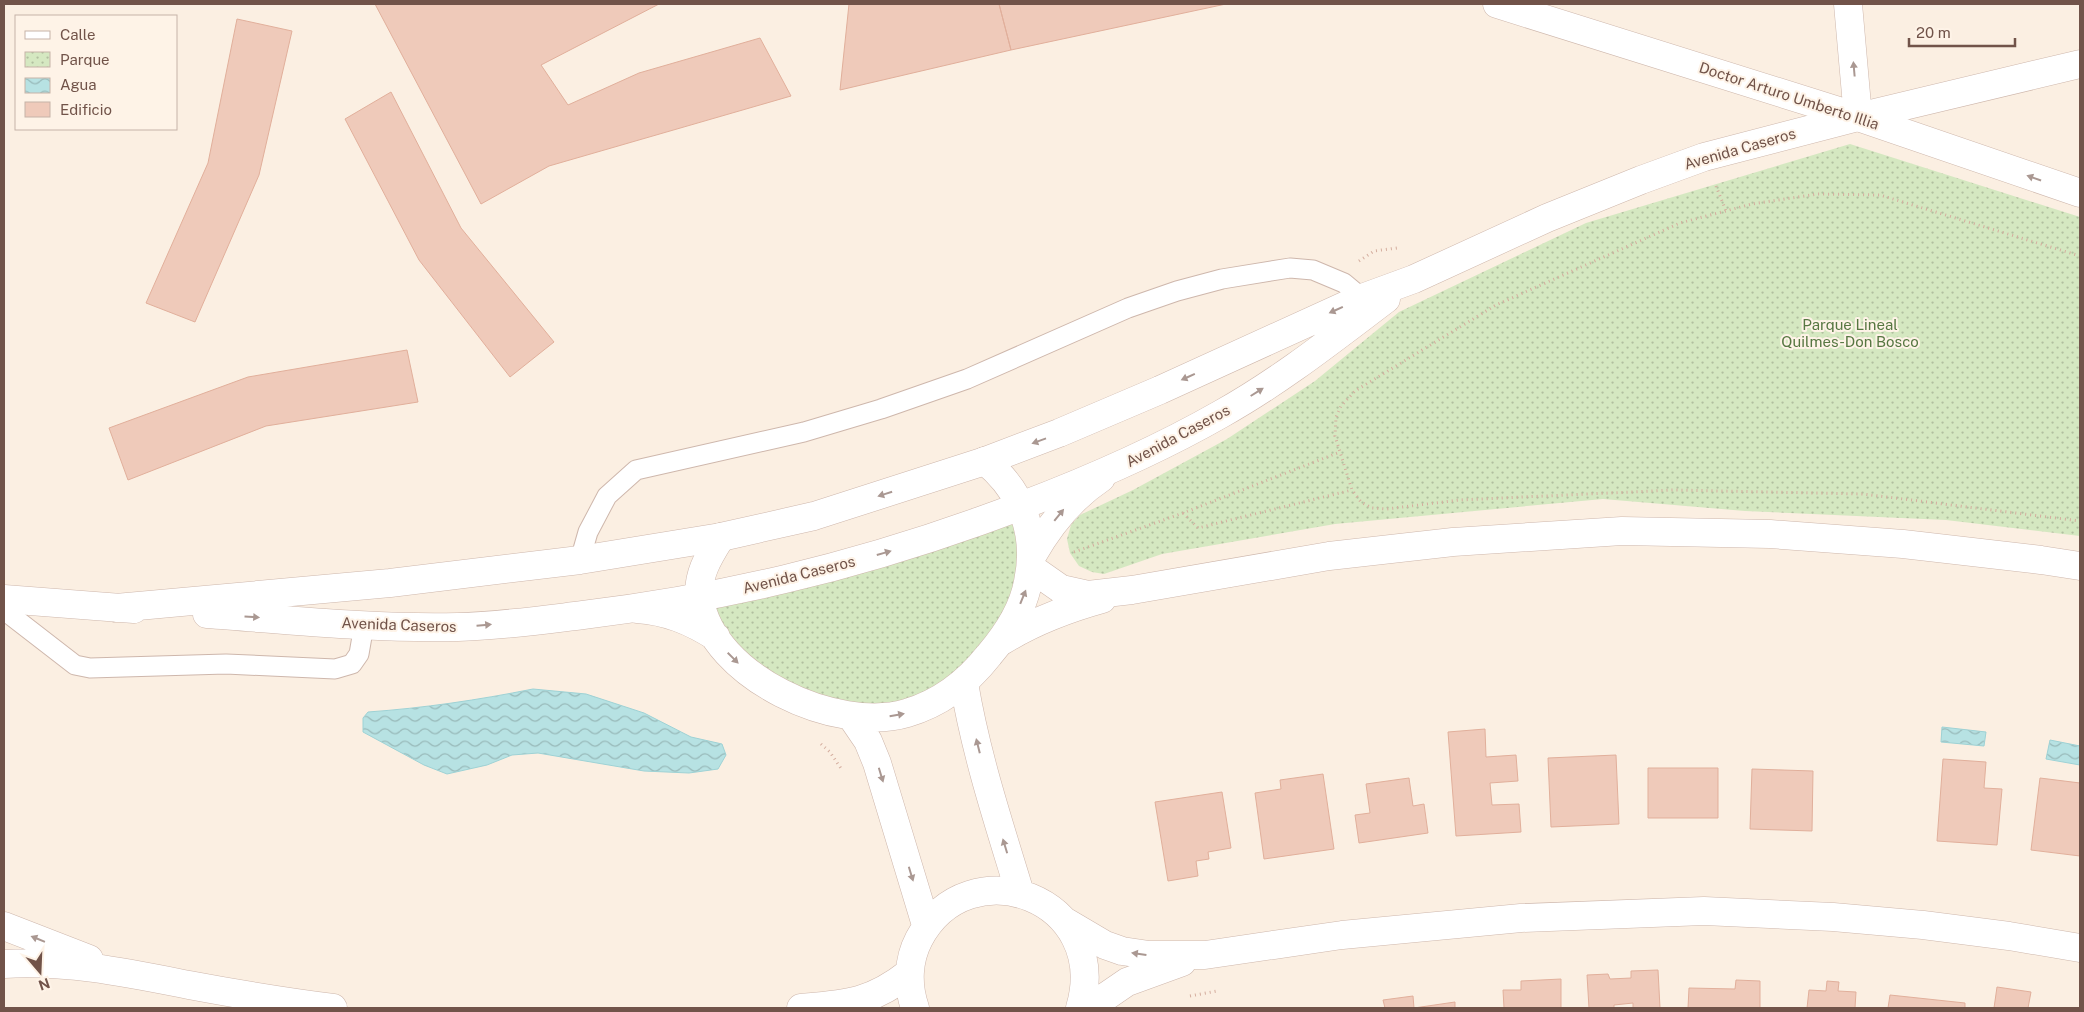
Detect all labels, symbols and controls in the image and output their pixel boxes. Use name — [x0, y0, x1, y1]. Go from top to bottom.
legend — [15, 15, 178, 130]
scale bar — [1909, 15, 2015, 47]
text: 20 m — [1916, 24, 1951, 41]
text: Calle — [60, 26, 96, 43]
text: Parque — [60, 51, 110, 68]
street label: Doctor Arturo Umberto Illia — [1697, 58, 1881, 133]
one-way arrow — [1850, 60, 1858, 76]
text: Agua — [60, 76, 97, 93]
text: Edificio — [60, 101, 112, 118]
street label: Avenida Caseros — [1682, 124, 1798, 173]
one-way arrow — [2026, 174, 2041, 181]
one-way arrow — [1329, 306, 1343, 314]
park label: Parque Lineal Quilmes-Don Bosco — [1781, 316, 1919, 350]
one-way arrow — [1181, 374, 1195, 382]
one-way arrow — [1251, 388, 1264, 397]
street label: Avenida Caseros — [1123, 401, 1233, 470]
one-way arrow — [1031, 438, 1046, 445]
one-way arrow — [877, 490, 892, 498]
one-way arrow — [1053, 509, 1064, 522]
one-way arrow — [877, 549, 892, 557]
street label: Avenida Caseros — [741, 552, 857, 597]
one-way arrow — [1019, 589, 1027, 604]
one-way arrow — [244, 613, 260, 621]
street label: Avenida Caseros — [341, 614, 457, 635]
one-way arrow — [476, 621, 492, 629]
one-way arrow — [727, 652, 739, 664]
one-way arrow — [890, 710, 906, 718]
one-way arrow — [974, 738, 982, 753]
one-way arrow — [877, 767, 885, 782]
one-way arrow — [1001, 838, 1009, 853]
one-way arrow — [908, 866, 916, 881]
one-way arrow — [30, 935, 45, 943]
north arrow — [15, 947, 65, 997]
one-way arrow — [1131, 950, 1147, 958]
text: N — [36, 975, 52, 994]

